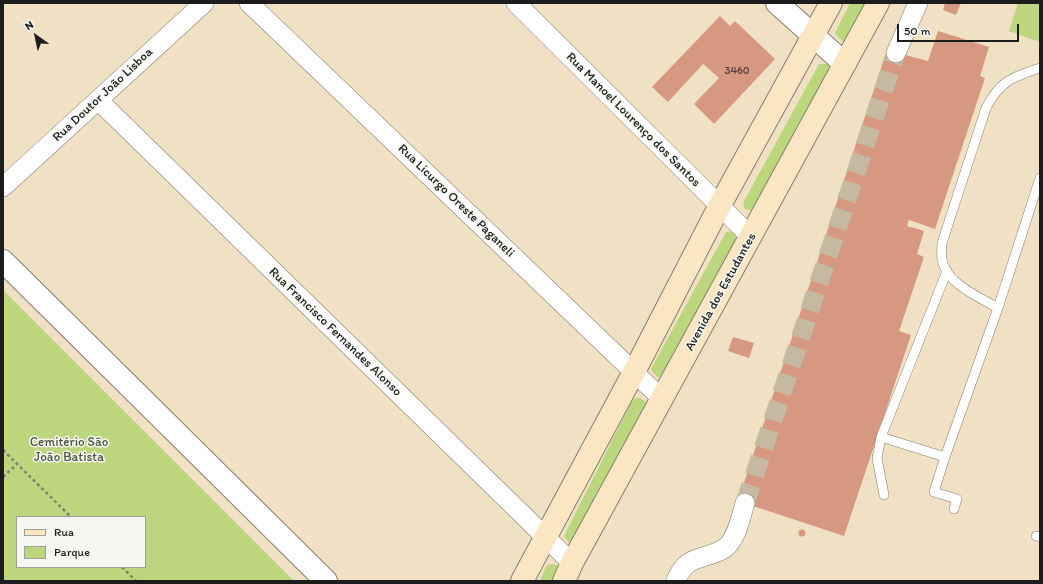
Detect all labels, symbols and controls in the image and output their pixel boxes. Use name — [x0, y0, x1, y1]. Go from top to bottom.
north arrow — [16, 16, 56, 56]
scale bar — [899, 16, 1021, 42]
text: N — [23, 18, 36, 33]
text: 50 m — [904, 24, 930, 38]
street label: Rua Doutor João Lisboa — [50, 45, 156, 145]
street label: Rua Manoel Lourenço dos Santos — [562, 49, 704, 191]
house number: 3460 — [724, 64, 750, 78]
street label: Rua Licurgo Oreste Paganeli — [394, 141, 518, 261]
street label: Avenida dos Estudantes — [682, 230, 760, 354]
street label: Rua Francisco Fernandes Alonso — [265, 264, 405, 400]
park label: Cemitério São João Batista — [30, 435, 108, 466]
legend — [16, 516, 146, 568]
text: Rua — [54, 525, 74, 539]
text: Parque — [54, 545, 90, 559]

